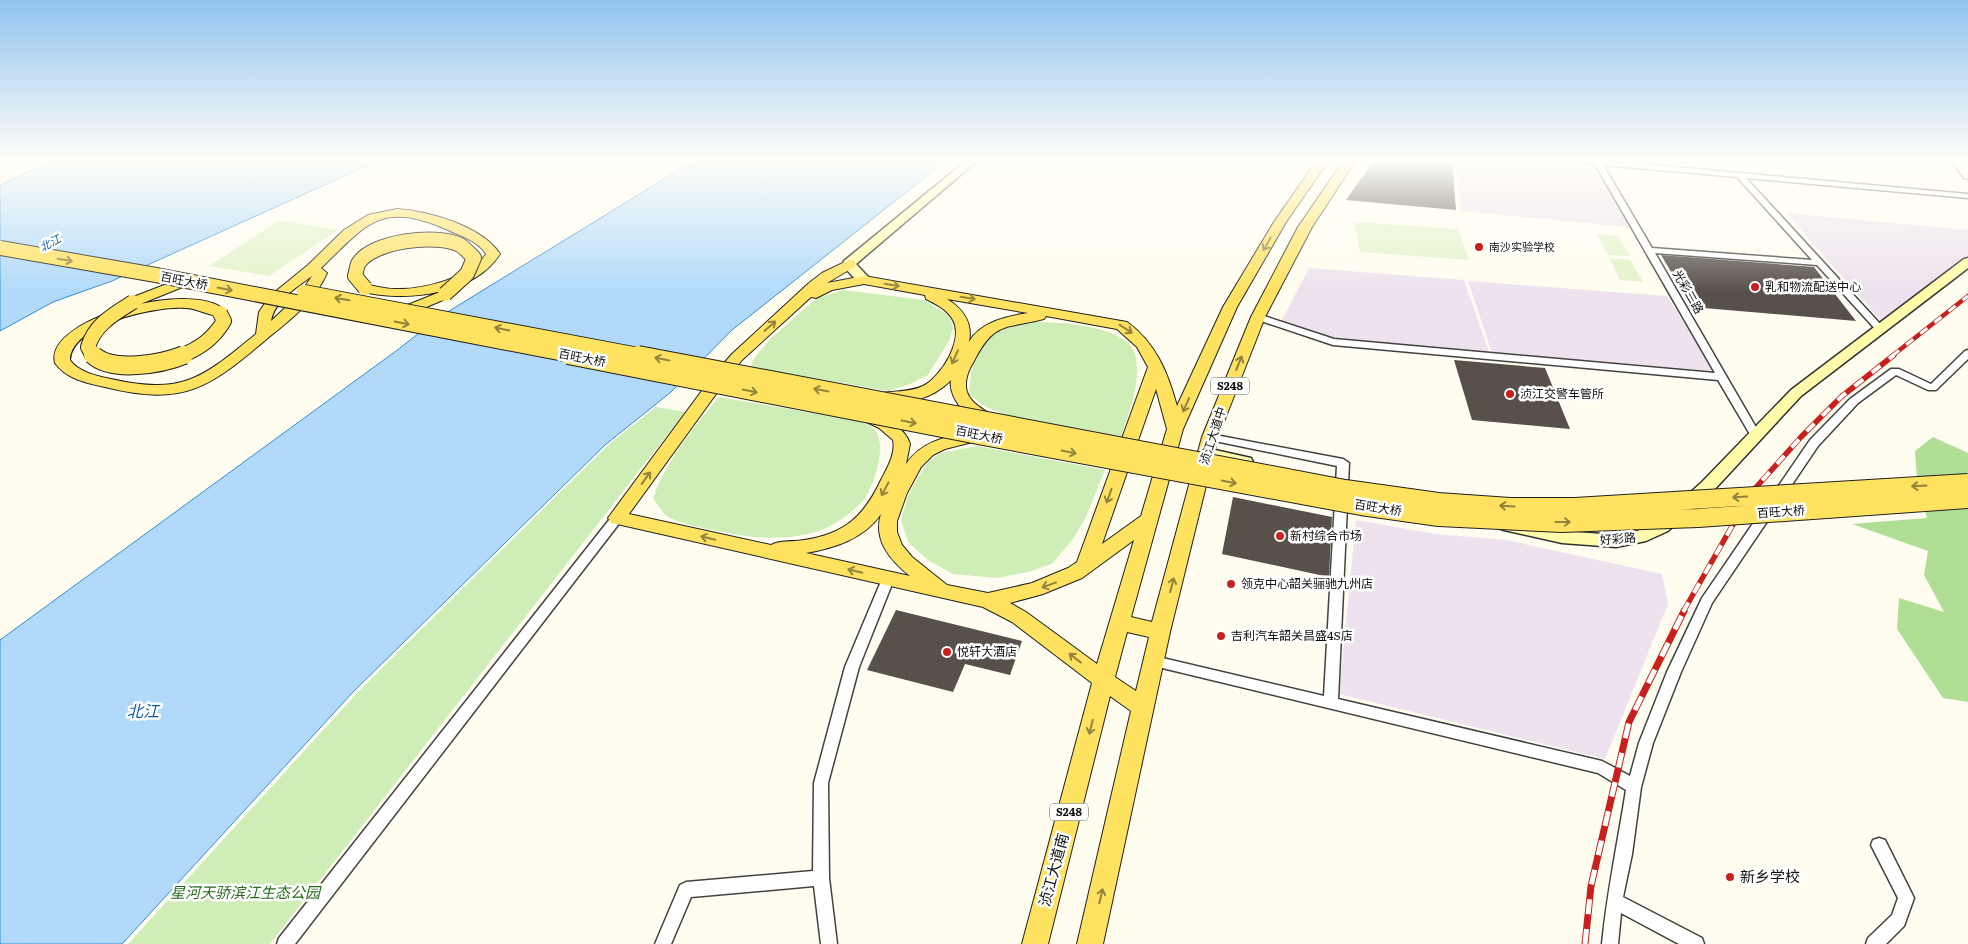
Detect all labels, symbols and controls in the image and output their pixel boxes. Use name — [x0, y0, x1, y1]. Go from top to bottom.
water label: 北江 — [36, 229, 64, 254]
one-way arrow — [1262, 236, 1271, 251]
place label: 南沙实验学校 — [1489, 238, 1555, 254]
marker: 南沙实验学校 — [1473, 241, 1485, 253]
one-way arrow — [57, 255, 73, 265]
street label: 光彩二路 — [1669, 266, 1709, 317]
street label: 百旺大桥 — [159, 267, 209, 293]
place label: 乳和物流配送中心 — [1765, 277, 1861, 295]
one-way arrow — [884, 281, 900, 291]
marker: 乳和物流配送中心 — [1749, 281, 1761, 293]
one-way arrow — [217, 284, 233, 294]
one-way arrow — [335, 294, 351, 303]
one-way arrow — [959, 294, 975, 304]
one-way arrow — [393, 319, 409, 328]
one-way arrow — [763, 320, 776, 331]
one-way arrow — [494, 324, 510, 334]
one-way arrow — [1119, 324, 1133, 334]
street label: 百旺大桥 — [557, 344, 607, 370]
one-way arrow — [949, 349, 959, 364]
one-way arrow — [654, 354, 670, 364]
one-way arrow — [1235, 356, 1245, 371]
road number: S248 — [1211, 378, 1249, 394]
one-way arrow — [814, 384, 830, 394]
place label: 浈江交警车管所 — [1520, 384, 1604, 402]
one-way arrow — [742, 387, 758, 396]
marker: 浈江交警车管所 — [1504, 388, 1516, 400]
one-way arrow — [1181, 397, 1190, 412]
street label: 浈江大道中 — [1194, 404, 1230, 467]
one-way arrow — [901, 418, 917, 427]
street label: 百旺大桥 — [954, 421, 1004, 447]
one-way arrow — [1061, 448, 1077, 458]
one-way arrow — [640, 472, 651, 485]
one-way arrow — [1220, 477, 1236, 487]
one-way arrow — [880, 481, 889, 496]
one-way arrow — [1912, 482, 1928, 491]
one-way arrow — [1104, 488, 1113, 503]
one-way arrow — [1732, 493, 1748, 502]
street label: 百旺大桥 — [1353, 494, 1403, 520]
street label: 百旺大桥 — [1756, 500, 1806, 522]
one-way arrow — [1500, 502, 1516, 511]
one-way arrow — [1554, 517, 1571, 527]
place label: 新村综合市场 — [1290, 526, 1362, 544]
street label: 好彩路 — [1599, 528, 1637, 548]
marker: 新村综合市场 — [1274, 530, 1286, 542]
one-way arrow — [700, 533, 716, 542]
one-way arrow — [847, 566, 863, 575]
place label: 领克中心韶关骊驰九州店 — [1241, 574, 1373, 592]
one-way arrow — [1168, 577, 1177, 593]
marker: 领克中心韶关骊驰九州店 — [1225, 578, 1237, 590]
one-way arrow — [1042, 581, 1057, 590]
place label: 吉利汽车韶关昌盛4S店 — [1231, 626, 1353, 644]
marker: 吉利汽车韶关昌盛4S店 — [1215, 630, 1227, 642]
place label: 悦轩大酒店 — [957, 642, 1017, 660]
marker: 悦轩大酒店 — [941, 646, 953, 658]
one-way arrow — [1069, 653, 1082, 664]
water label: 北江 — [127, 698, 161, 722]
one-way arrow — [1086, 719, 1095, 735]
road number: S248 — [1050, 804, 1088, 820]
street label: 浈江大道南 — [1032, 830, 1073, 909]
place label: 新乡学校 — [1740, 864, 1800, 887]
marker: 新乡学校 — [1724, 871, 1736, 883]
park label: 星河天骄滨江生态公园 — [170, 880, 322, 903]
one-way arrow — [1097, 889, 1106, 905]

